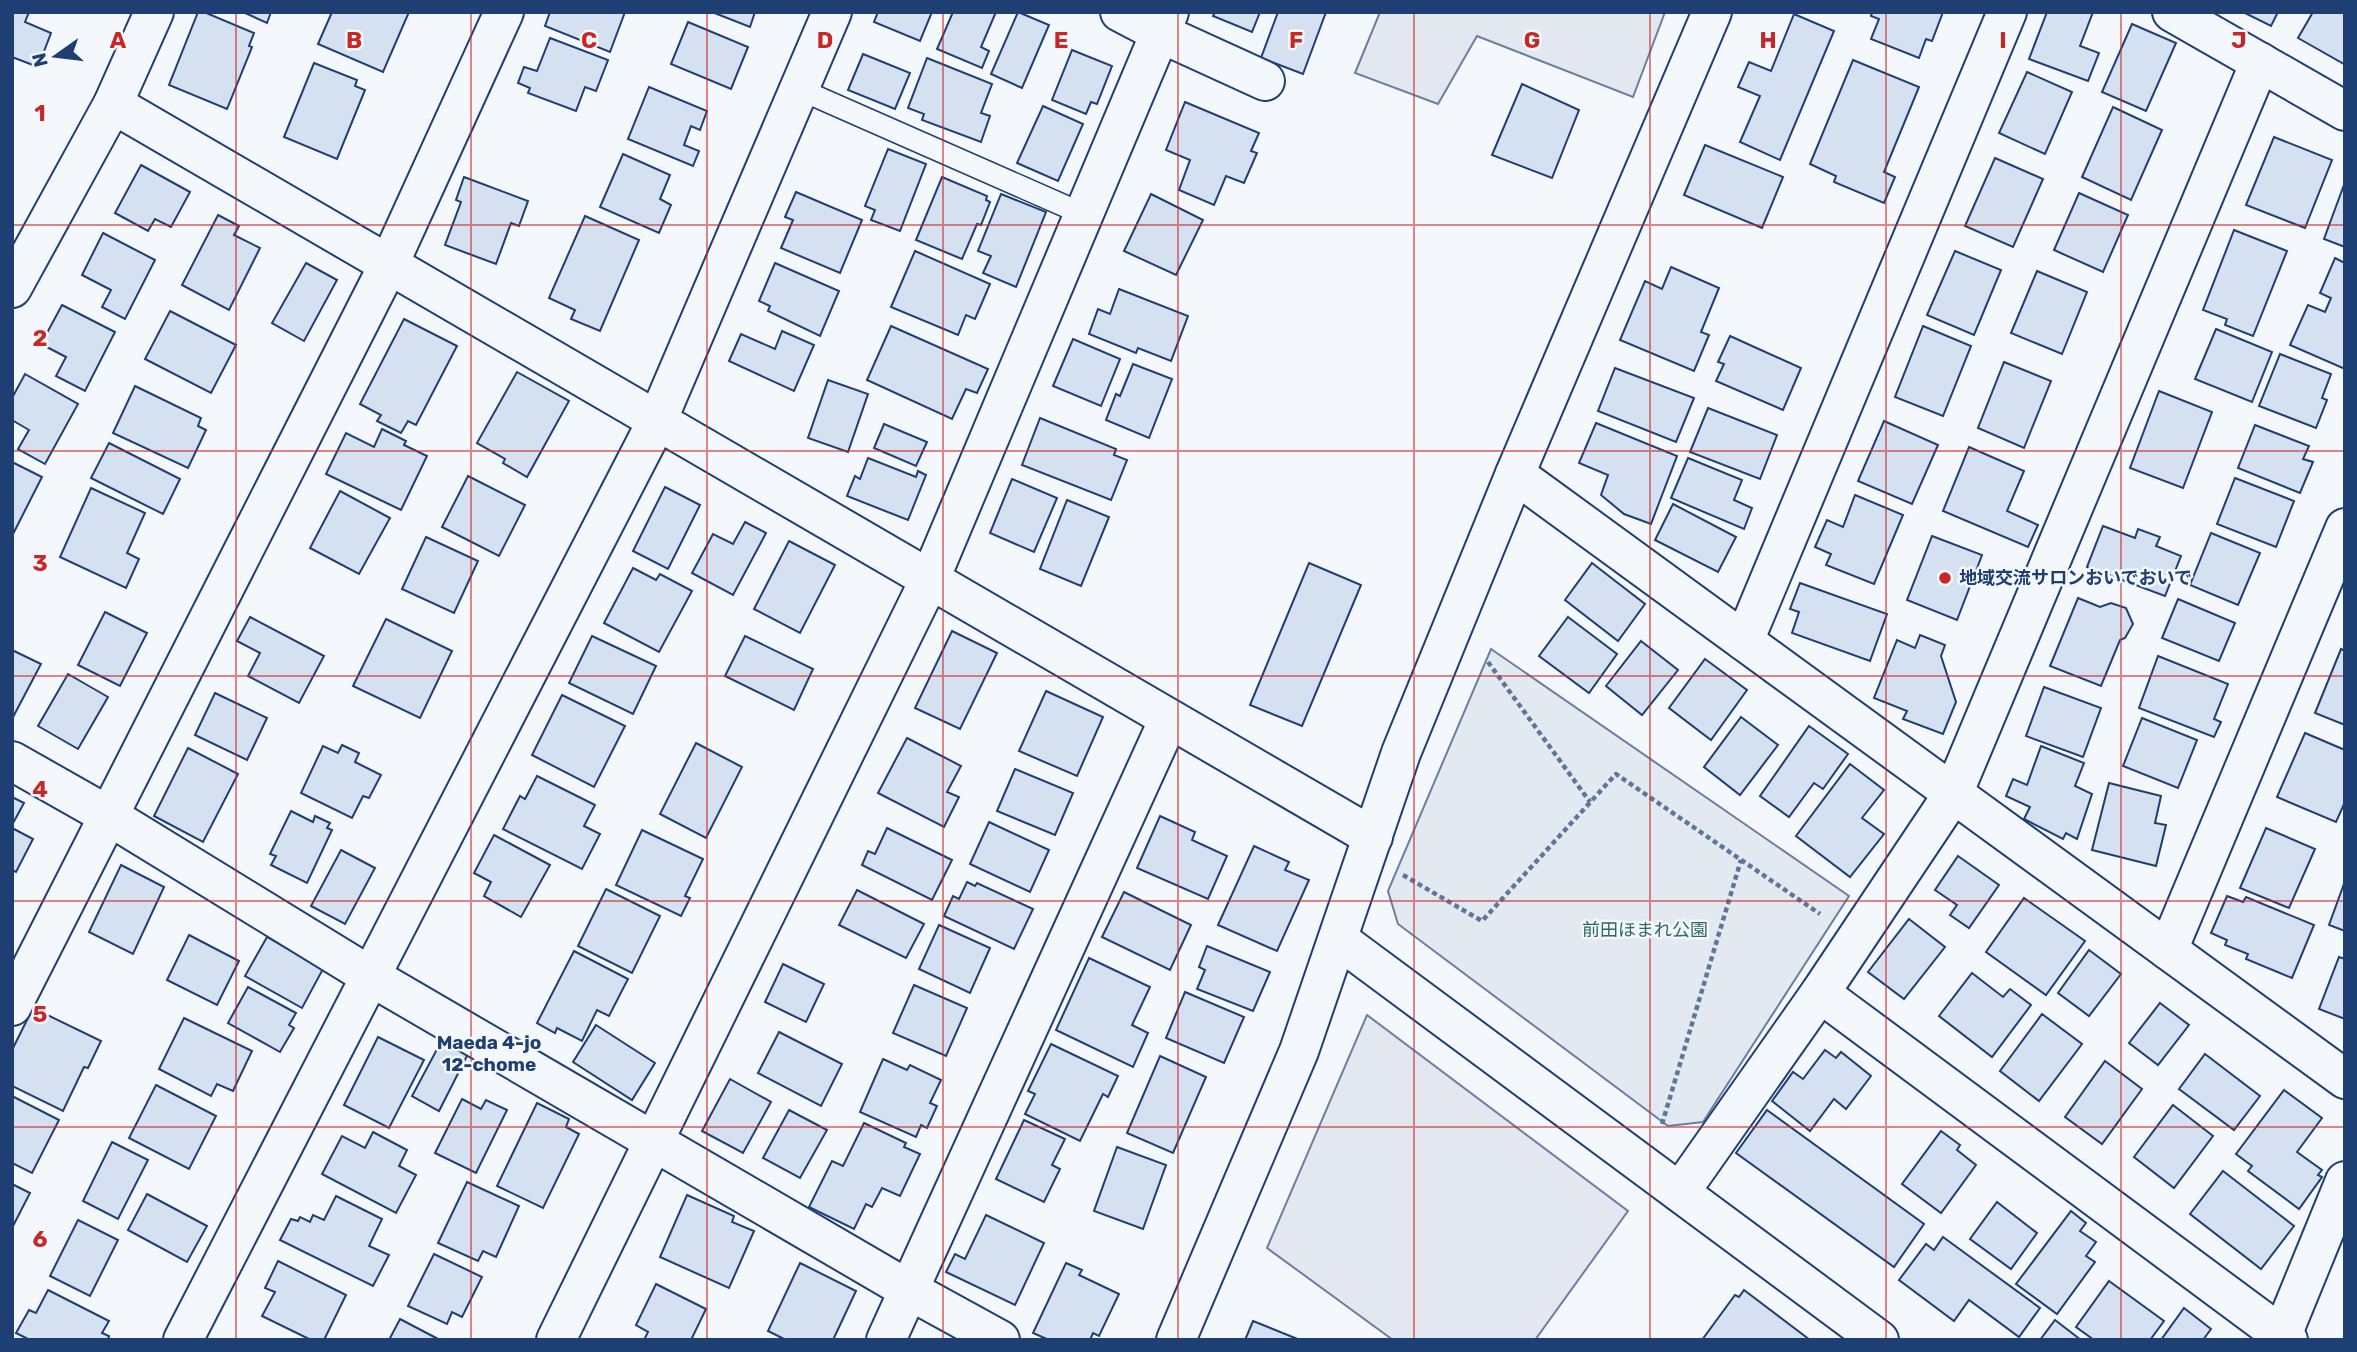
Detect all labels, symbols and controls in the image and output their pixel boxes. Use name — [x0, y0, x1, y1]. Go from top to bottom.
north arrow — [21, 21, 91, 91]
text: A — [110, 26, 127, 54]
text: B — [346, 26, 362, 54]
text: C — [581, 26, 597, 54]
text: D — [817, 26, 833, 54]
text: E — [1054, 26, 1068, 54]
text: F — [1289, 26, 1303, 54]
text: G — [1524, 26, 1540, 54]
text: H — [1759, 26, 1777, 54]
text: I — [1999, 26, 2007, 54]
text: J — [2231, 26, 2247, 54]
text: N — [27, 51, 53, 69]
text: 1 — [34, 99, 46, 127]
text: 2 — [33, 324, 47, 352]
text: 3 — [32, 549, 48, 577]
place label: 地域交流サロンおいでおいで — [1959, 567, 2192, 589]
marker: 地域交流サロンおいでおいで — [1937, 570, 1953, 586]
text: 4 — [32, 775, 48, 803]
park label: 前田ほまれ公園 — [1582, 919, 1708, 941]
text: 5 — [33, 1000, 48, 1028]
district label: Maeda 4-jo 12-chome — [437, 1031, 541, 1076]
text: 6 — [33, 1225, 48, 1253]

